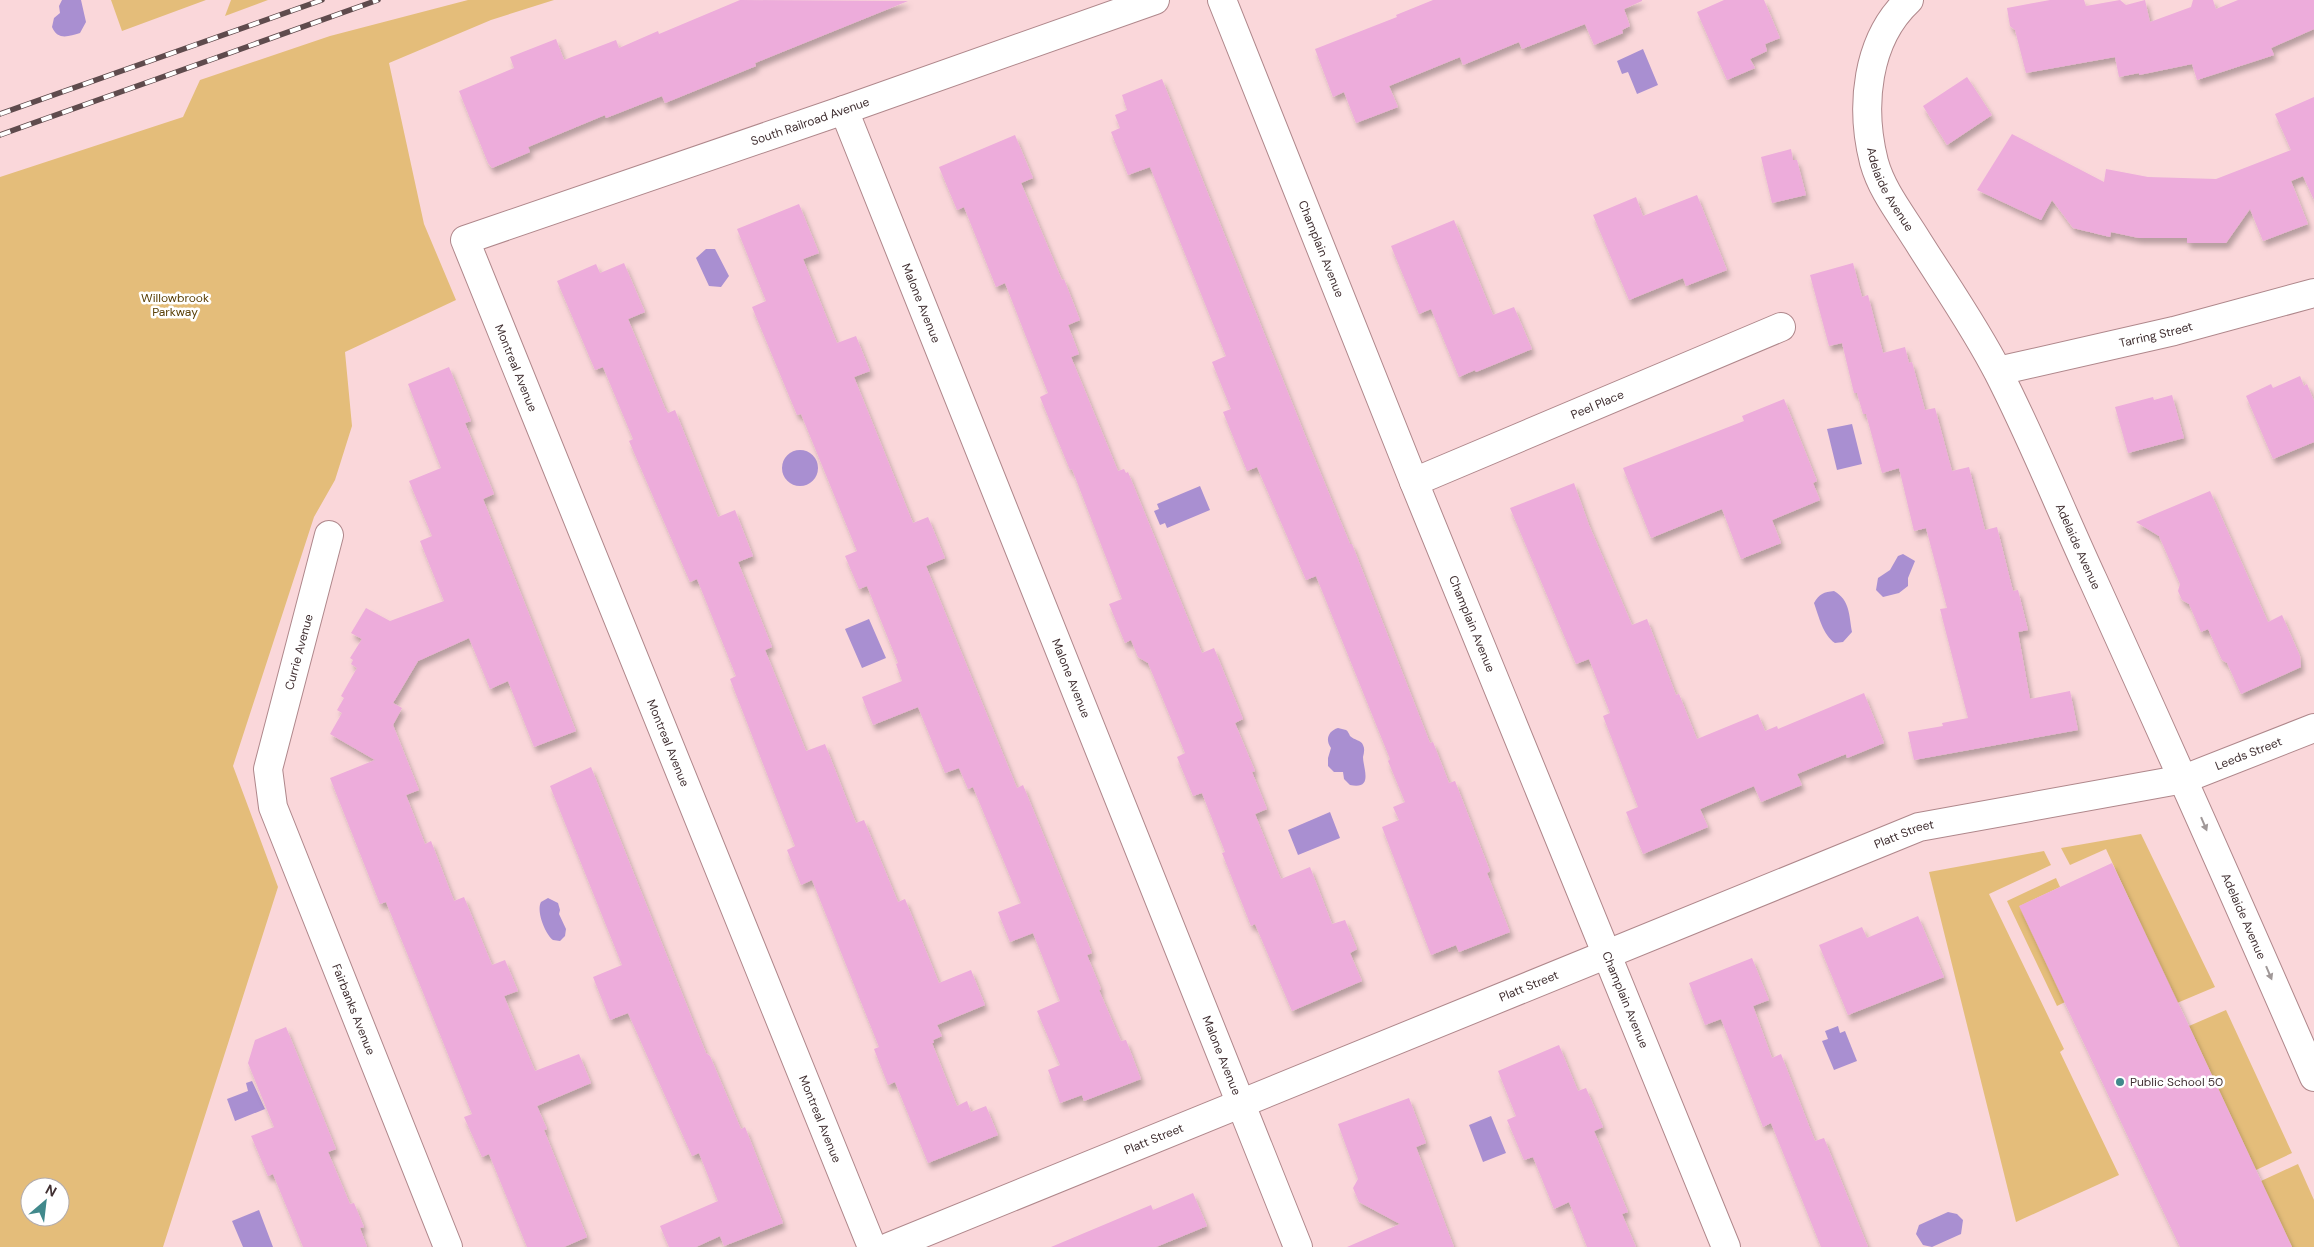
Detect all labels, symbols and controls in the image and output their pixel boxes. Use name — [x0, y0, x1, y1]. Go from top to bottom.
street label: South Railroad Avenue — [749, 94, 872, 149]
street label: Adelaide Avenue — [1863, 146, 1917, 234]
street label: Champlain Avenue — [1295, 198, 1348, 300]
street label: Malone Avenue — [898, 261, 944, 345]
park label: Willowbrook Parkway — [141, 290, 209, 320]
street label: Tarring Street — [2118, 318, 2195, 351]
street label: Montreal Avenue — [491, 322, 541, 414]
street label: Peel Place — [1568, 386, 1626, 423]
street label: Adelaide Avenue — [2052, 501, 2104, 592]
street label: Champlain Avenue — [1445, 573, 1499, 675]
street label: Currie Avenue — [281, 612, 317, 692]
street label: Malone Avenue — [1048, 636, 1094, 721]
street label: Montreal Avenue — [643, 697, 693, 789]
street label: Leeds Street — [2213, 733, 2285, 774]
street label: Platt Street — [1872, 816, 1935, 852]
one-way arrow — [2200, 817, 2208, 831]
street label: Adelaide Avenue — [2218, 871, 2270, 962]
street label: Champlain Avenue — [1598, 949, 1652, 1051]
street label: Fairbanks Avenue — [328, 962, 379, 1057]
one-way arrow — [2265, 966, 2273, 980]
street label: Platt Street — [1497, 967, 1561, 1005]
street label: Malone Avenue — [1198, 1013, 1245, 1098]
street label: Montreal Avenue — [795, 1073, 845, 1165]
place label: Public School 50 — [2130, 1074, 2223, 1090]
marker: Public School 50 — [2114, 1076, 2126, 1088]
street label: Platt Street — [1122, 1120, 1186, 1158]
north arrow — [20, 1177, 70, 1227]
text: N — [42, 1180, 60, 1201]

